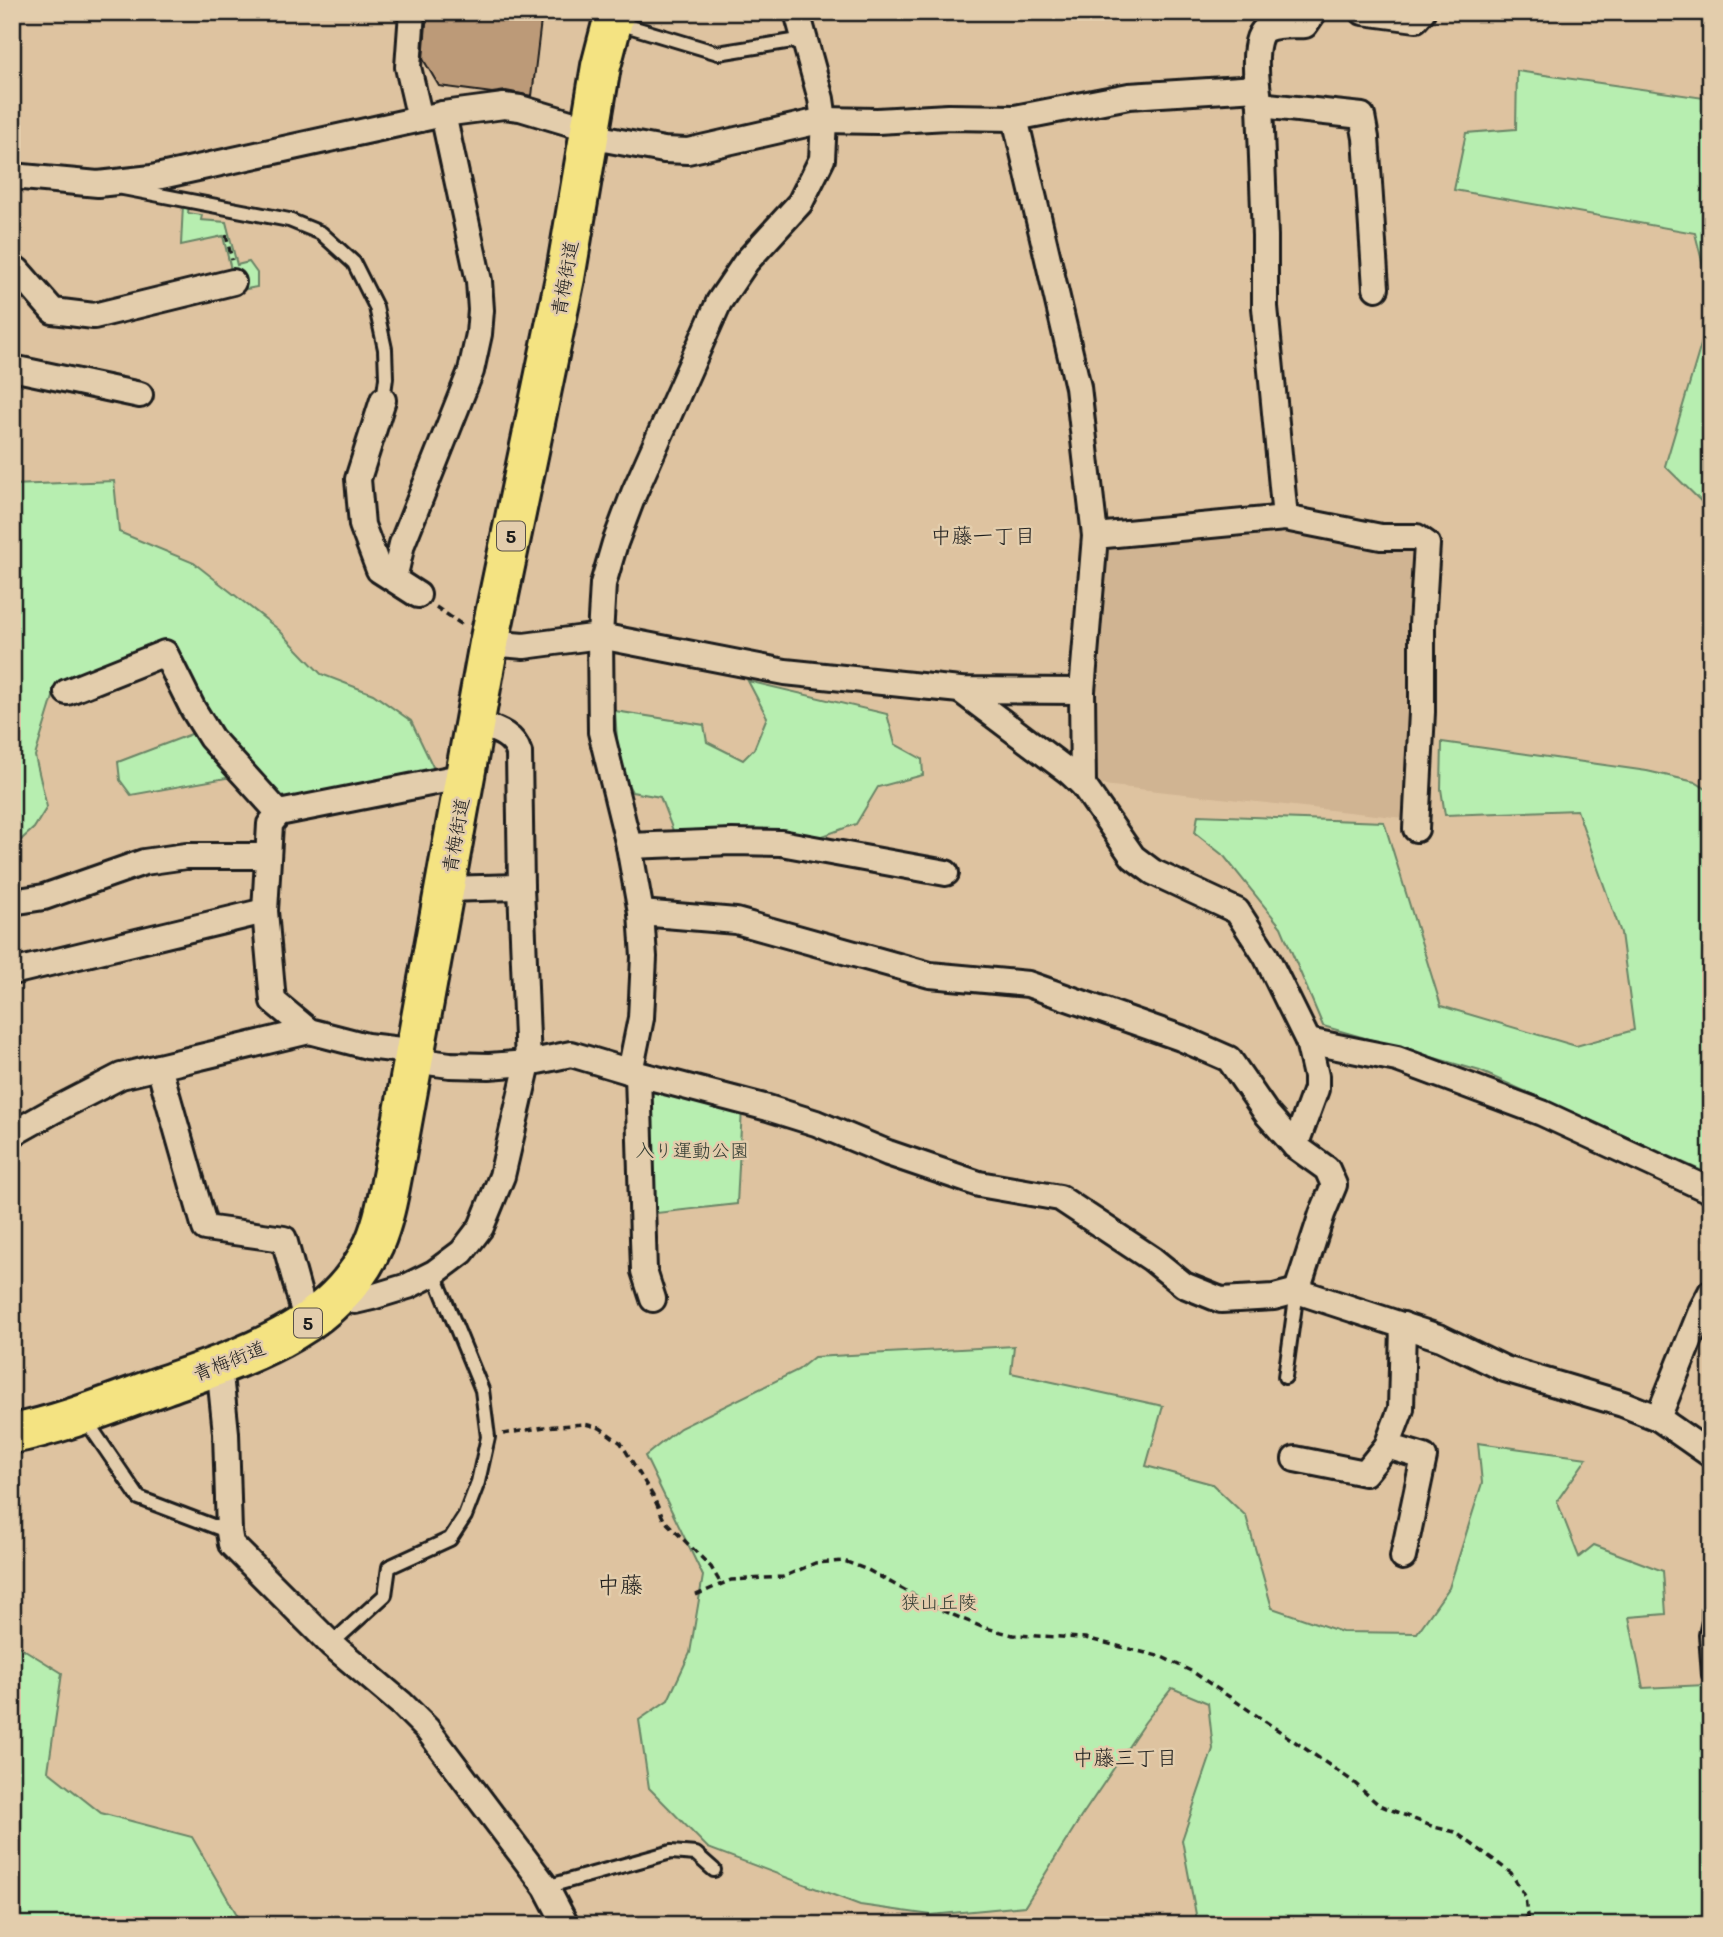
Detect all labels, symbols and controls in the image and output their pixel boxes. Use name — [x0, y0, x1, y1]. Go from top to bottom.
street label: 青梅街道 — [545, 238, 583, 318]
district label: 中藤一丁目 — [931, 521, 1036, 548]
road number: 5 — [497, 522, 525, 550]
street label: 青梅街道 — [436, 795, 474, 875]
park label: 入り運動公園 — [635, 1137, 749, 1162]
road number: 5 — [294, 1308, 322, 1338]
street label: 青梅街道 — [189, 1334, 269, 1386]
district label: 中藤 — [597, 1569, 643, 1599]
park label: 狭山丘陵 — [901, 1589, 977, 1614]
district label: 中藤三丁目 — [1073, 1743, 1178, 1770]

